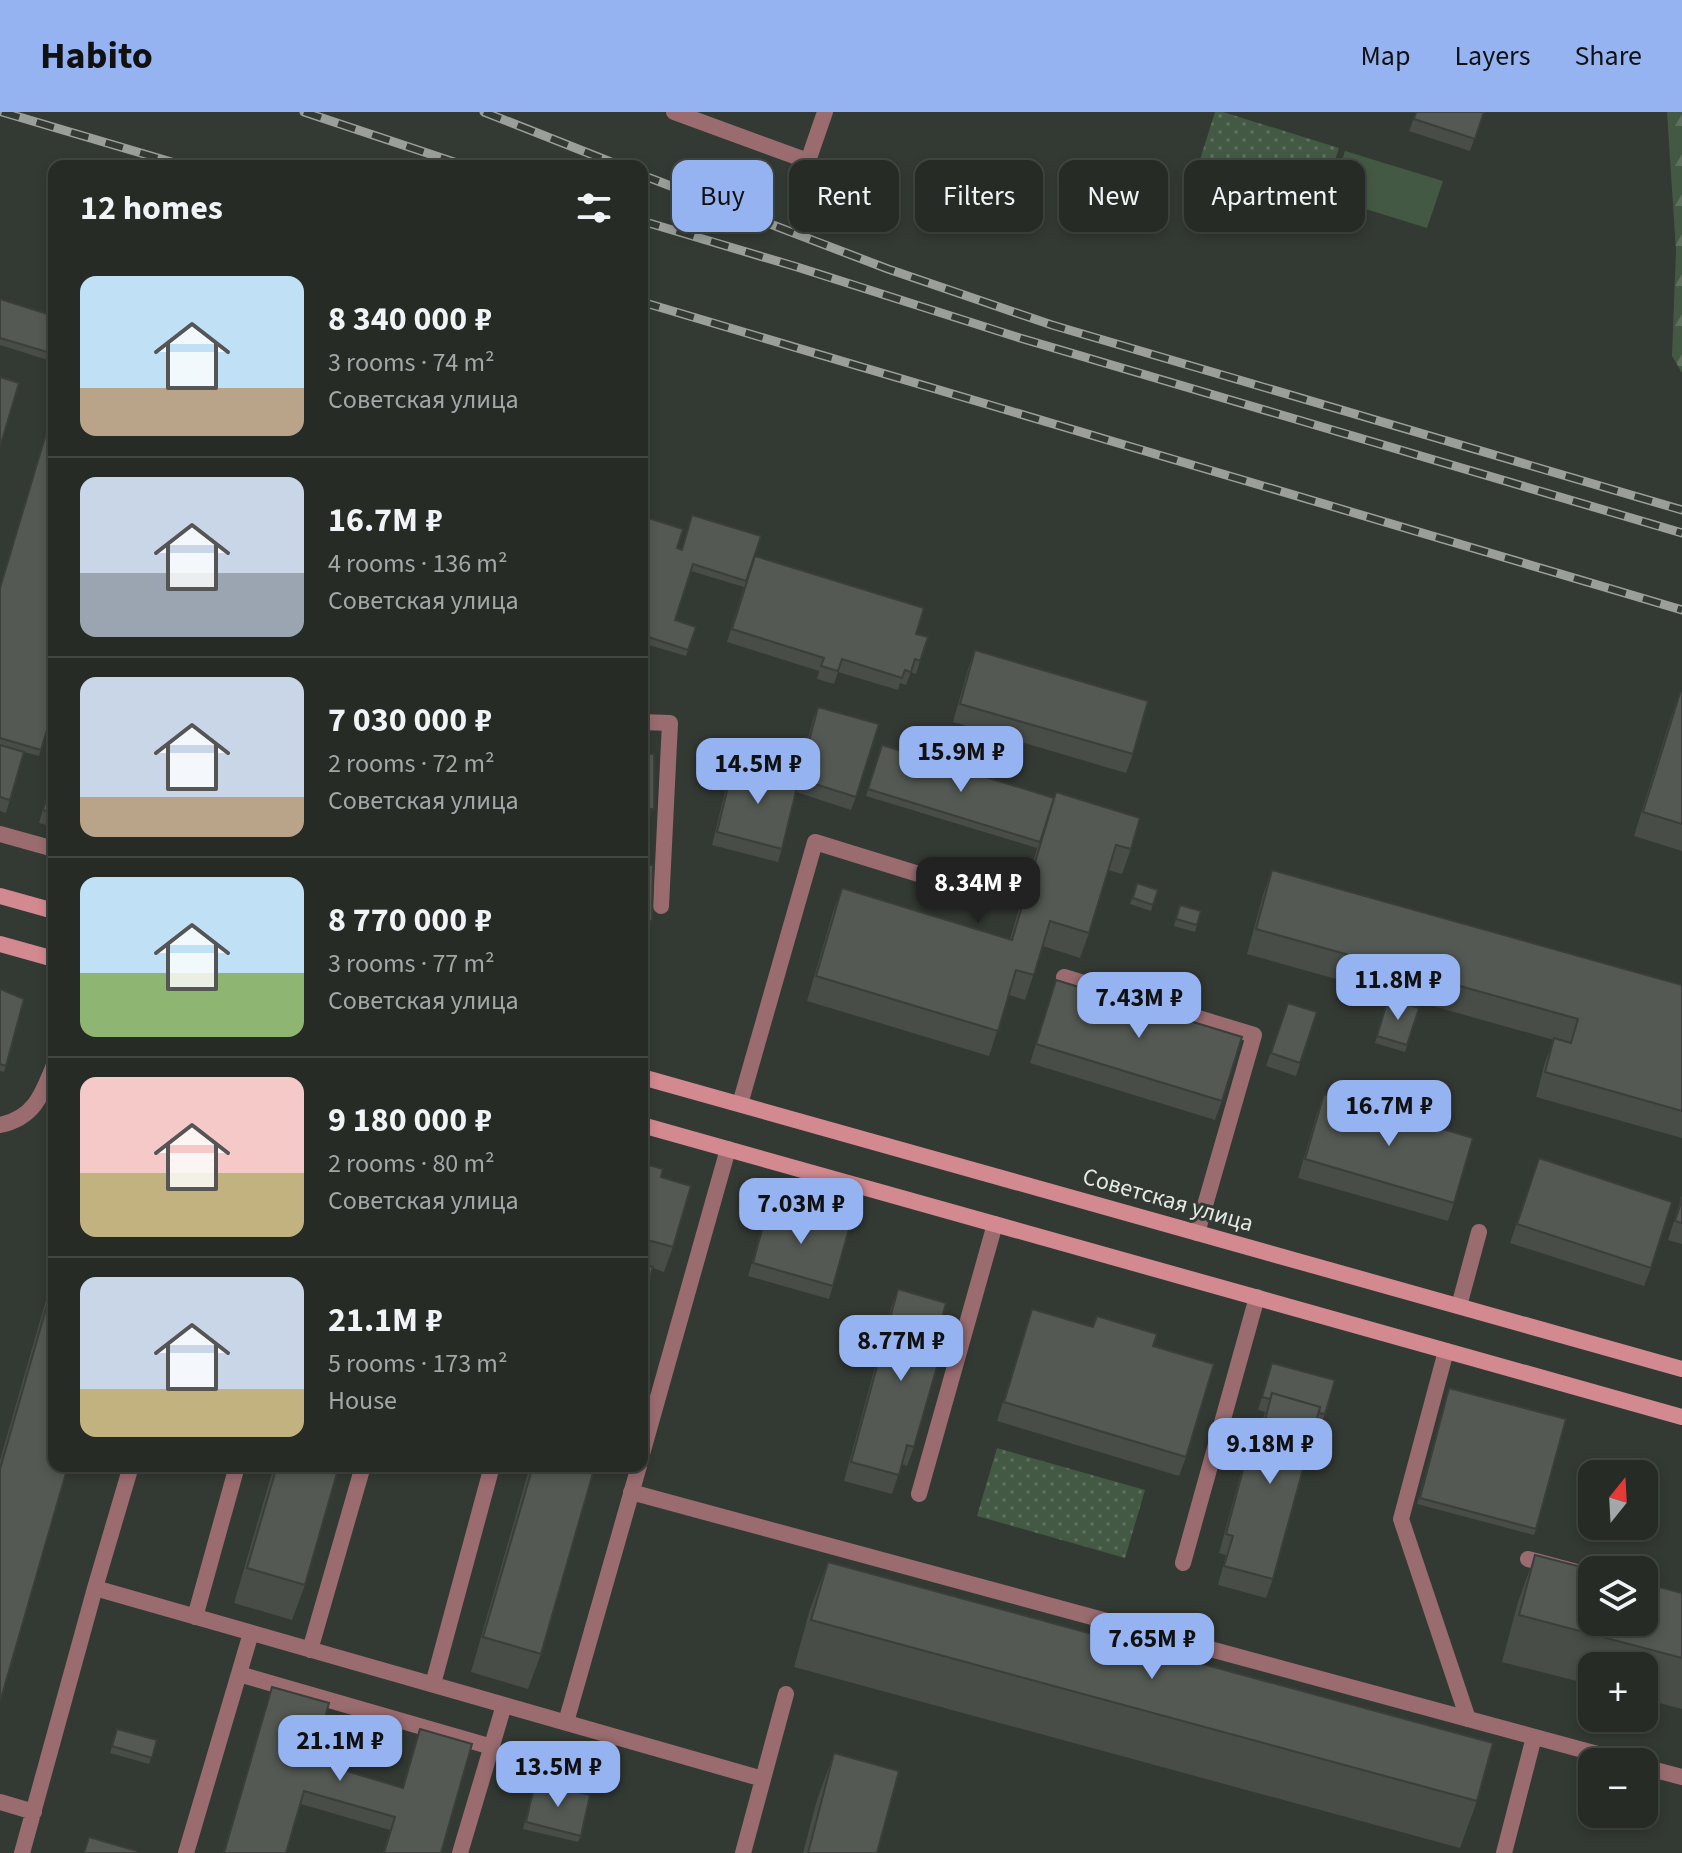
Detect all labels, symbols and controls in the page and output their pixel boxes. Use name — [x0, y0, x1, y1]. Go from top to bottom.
text: Habito — [40, 29, 153, 83]
text: Map — [1360, 36, 1410, 76]
text: Layers — [1454, 36, 1530, 76]
text: Share — [1574, 36, 1642, 76]
chip: Buy — [672, 160, 773, 232]
chip: Rent — [789, 160, 899, 232]
chip: Filters — [915, 160, 1043, 232]
chip: New — [1059, 160, 1168, 232]
chip: Apartment — [1184, 160, 1365, 232]
text: 12 homes — [80, 184, 223, 233]
icon: filters — [572, 186, 616, 230]
text: 8 340 000 ₽ — [328, 295, 492, 344]
icon: home — [144, 308, 240, 404]
text: 3 rooms · 74 m² — [328, 344, 495, 381]
text: Советская улица — [328, 381, 519, 418]
text: 16.7M ₽ — [328, 496, 443, 545]
icon: home — [144, 509, 240, 605]
text: 4 rooms · 136 m² — [328, 545, 507, 582]
text: Советская улица — [328, 582, 519, 619]
text: 7 030 000 ₽ — [328, 696, 492, 745]
icon: home — [144, 709, 240, 805]
pin: 15.9M ₽ — [887, 726, 1035, 794]
text: 15.9M ₽ — [917, 733, 1005, 770]
pin: 14.5M ₽ — [684, 738, 832, 806]
text: 2 rooms · 72 m² — [328, 745, 495, 782]
text: 14.5M ₽ — [714, 745, 802, 782]
text: Советская улица — [328, 782, 519, 819]
pin: 8.34M ₽ — [904, 857, 1052, 925]
text: 8.34M ₽ — [934, 864, 1022, 901]
text: 8 770 000 ₽ — [328, 896, 492, 945]
icon: home — [144, 909, 240, 1005]
text: 3 rooms · 77 m² — [328, 945, 495, 982]
pin: 11.8M ₽ — [1324, 954, 1472, 1022]
text: 11.8M ₽ — [1354, 961, 1442, 998]
pin: 7.43M ₽ — [1065, 972, 1213, 1040]
text: 7.43M ₽ — [1095, 979, 1183, 1016]
text: Советская улица — [328, 982, 519, 1019]
pin: 16.7M ₽ — [1315, 1080, 1463, 1148]
text: 16.7M ₽ — [1345, 1087, 1433, 1124]
text: 9 180 000 ₽ — [328, 1096, 492, 1145]
icon: home — [144, 1109, 240, 1205]
text: 2 rooms · 80 m² — [328, 1145, 495, 1182]
street label: Советская улица — [1079, 1159, 1257, 1241]
pin: 7.03M ₽ — [727, 1178, 875, 1246]
text: Советская улица — [328, 1182, 519, 1219]
text: 7.03M ₽ — [757, 1185, 845, 1222]
text: 21.1M ₽ — [328, 1296, 443, 1345]
icon: home — [144, 1309, 240, 1405]
pin: 8.77M ₽ — [827, 1315, 975, 1383]
text: 8.77M ₽ — [857, 1322, 945, 1359]
text: 5 rooms · 173 m² — [328, 1345, 507, 1382]
text: House — [328, 1382, 397, 1419]
pin: 9.18M ₽ — [1196, 1418, 1344, 1486]
text: 9.18M ₽ — [1226, 1425, 1314, 1462]
north arrow — [1578, 1460, 1658, 1540]
map controls — [1578, 1460, 1658, 1828]
button: layers — [1578, 1556, 1658, 1636]
pin: 7.65M ₽ — [1078, 1613, 1226, 1681]
text: 7.65M ₽ — [1108, 1620, 1196, 1657]
button: + — [1578, 1652, 1658, 1732]
pin: 21.1M ₽ — [266, 1715, 414, 1783]
text: 21.1M ₽ — [296, 1722, 384, 1759]
pin: 13.5M ₽ — [484, 1741, 632, 1809]
text: 13.5M ₽ — [514, 1748, 602, 1785]
button: − — [1578, 1748, 1658, 1828]

